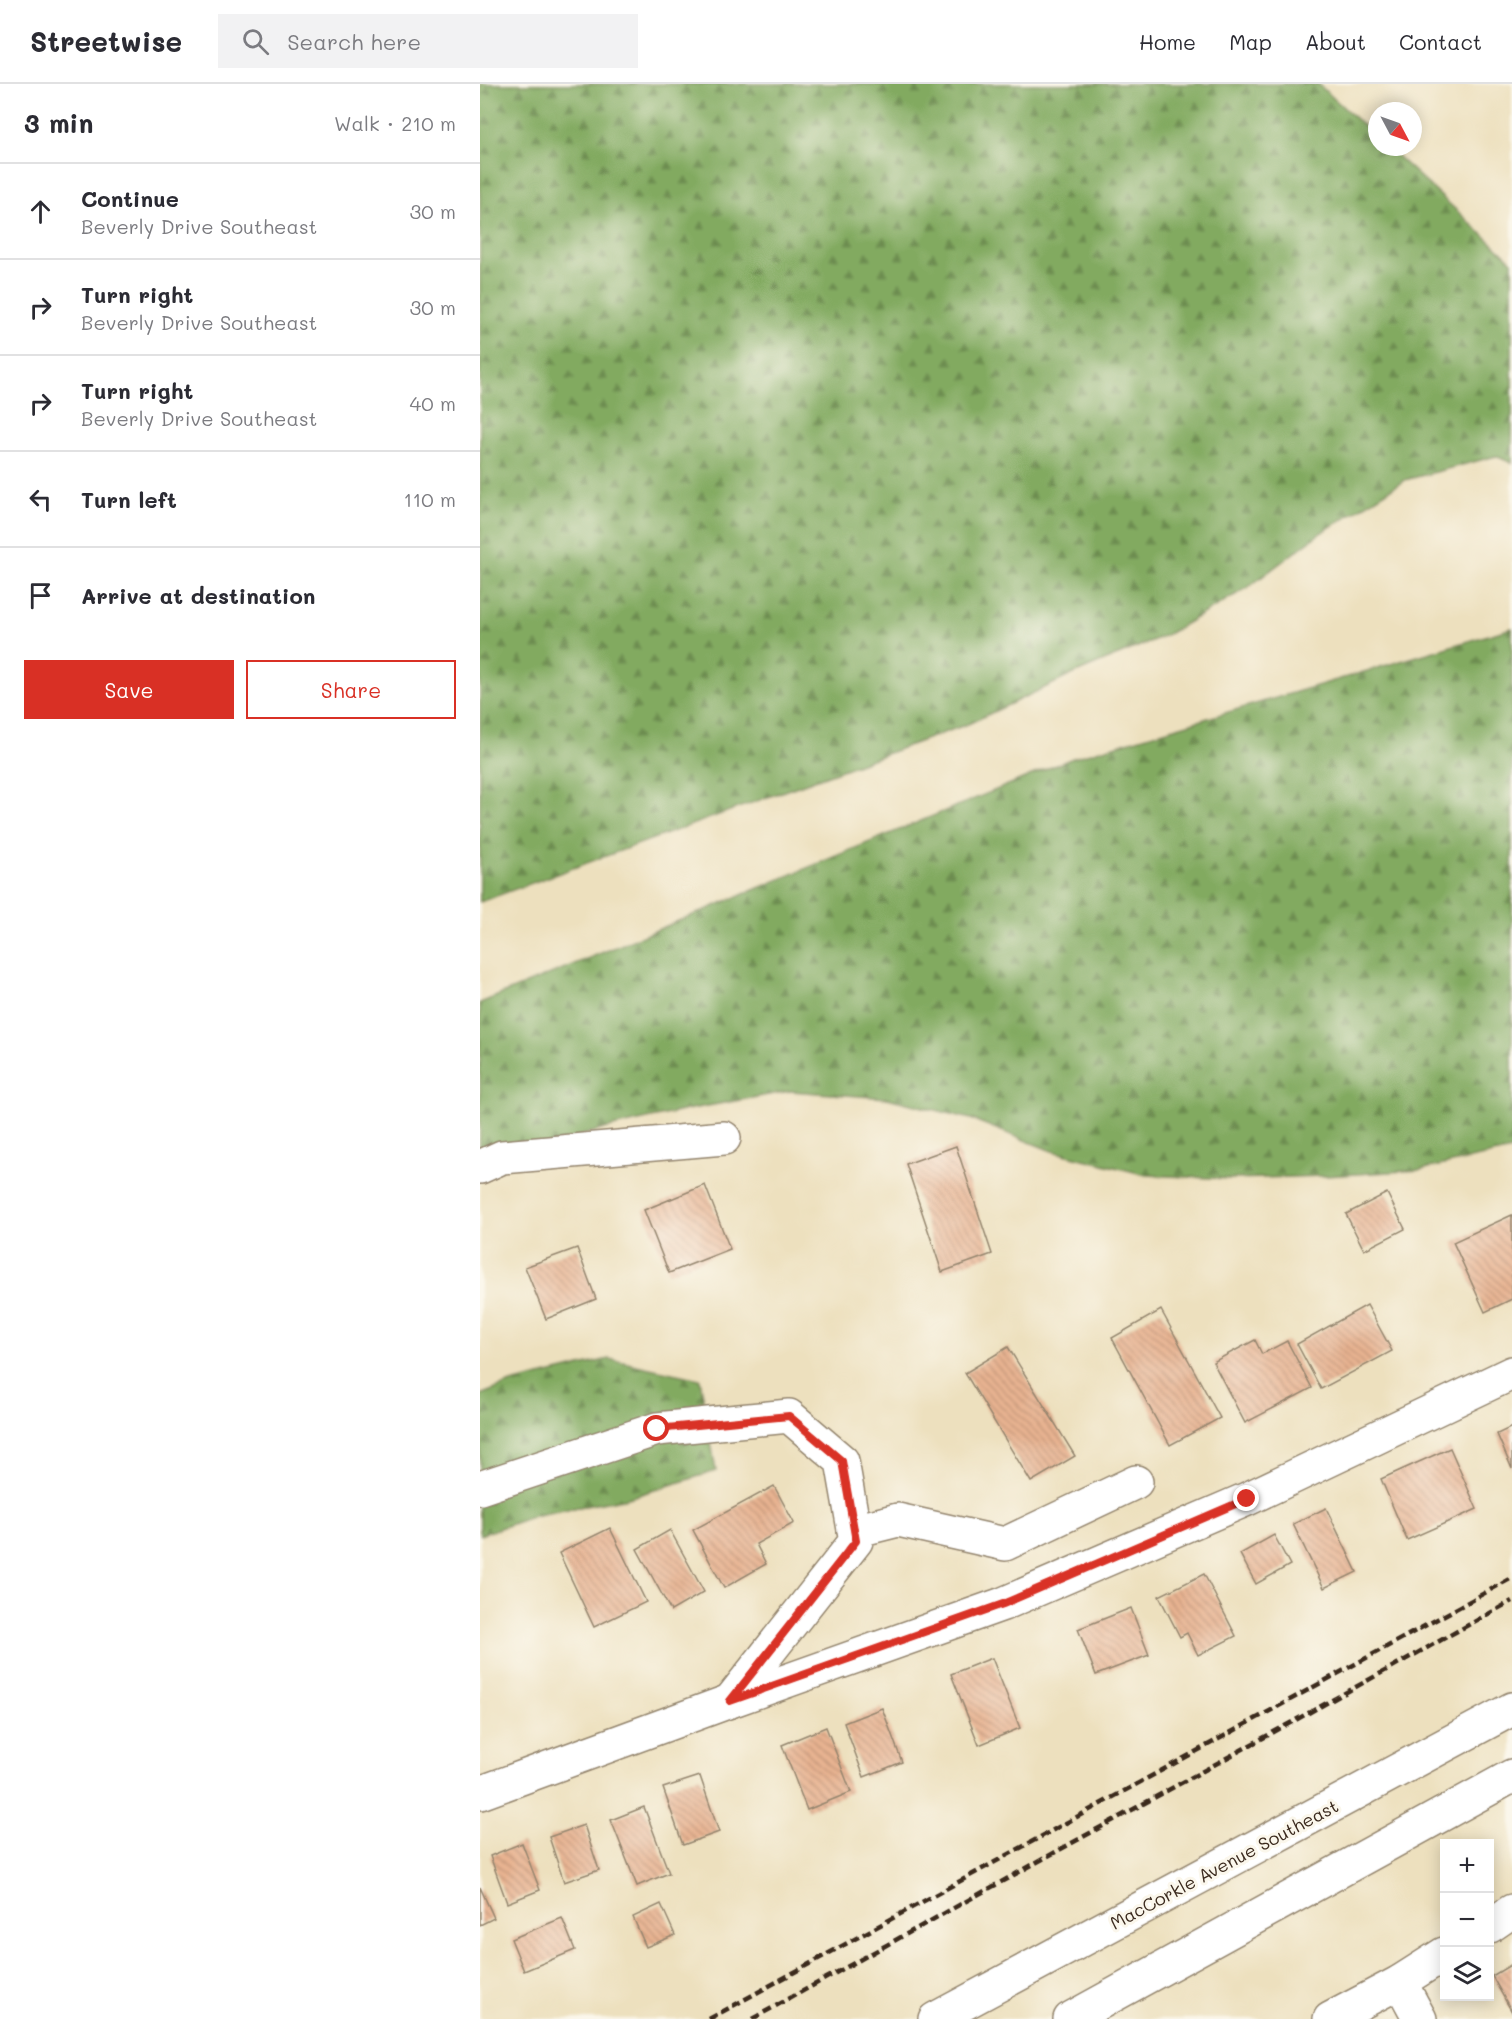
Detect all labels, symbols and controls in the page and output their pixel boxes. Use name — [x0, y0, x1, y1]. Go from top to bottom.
search box — [218, 14, 638, 68]
text: Streetwise — [30, 23, 182, 59]
icon: search — [239, 25, 272, 58]
text: Search here — [287, 27, 421, 56]
text: Home — [1139, 28, 1196, 55]
text: Map — [1229, 28, 1272, 55]
text: About — [1305, 28, 1366, 55]
text: Contact — [1399, 28, 1482, 55]
north arrow — [1368, 102, 1422, 156]
text: 3 min — [24, 106, 93, 140]
text: Walk · 210 m — [334, 110, 456, 136]
text: Continue — [81, 184, 179, 213]
icon: ahead — [24, 195, 57, 228]
text: 30 m — [410, 198, 456, 224]
text: Beverly Drive Southeast — [81, 213, 317, 239]
text: Turn right — [81, 280, 193, 309]
icon: right — [24, 291, 57, 324]
text: 30 m — [410, 294, 456, 320]
text: Beverly Drive Southeast — [81, 309, 317, 335]
text: Turn right — [81, 376, 193, 405]
icon: right — [24, 387, 57, 420]
text: 40 m — [410, 390, 456, 416]
text: Beverly Drive Southeast — [81, 405, 317, 431]
icon: left — [24, 483, 57, 516]
text: Turn left — [81, 485, 177, 514]
text: 110 m — [403, 486, 456, 512]
icon: arrive — [24, 579, 57, 612]
text: Arrive at destination — [81, 581, 316, 610]
button: Save — [24, 660, 234, 719]
button: Share — [246, 660, 456, 719]
route start — [643, 1415, 669, 1441]
route end — [1233, 1485, 1259, 1511]
street label: MacCorkle Avenue Southeast — [1106, 1793, 1342, 1935]
map controls — [1440, 1839, 1494, 2001]
button: + — [1440, 1839, 1494, 1893]
button: − — [1440, 1893, 1494, 1947]
button: layers — [1440, 1947, 1494, 2001]

